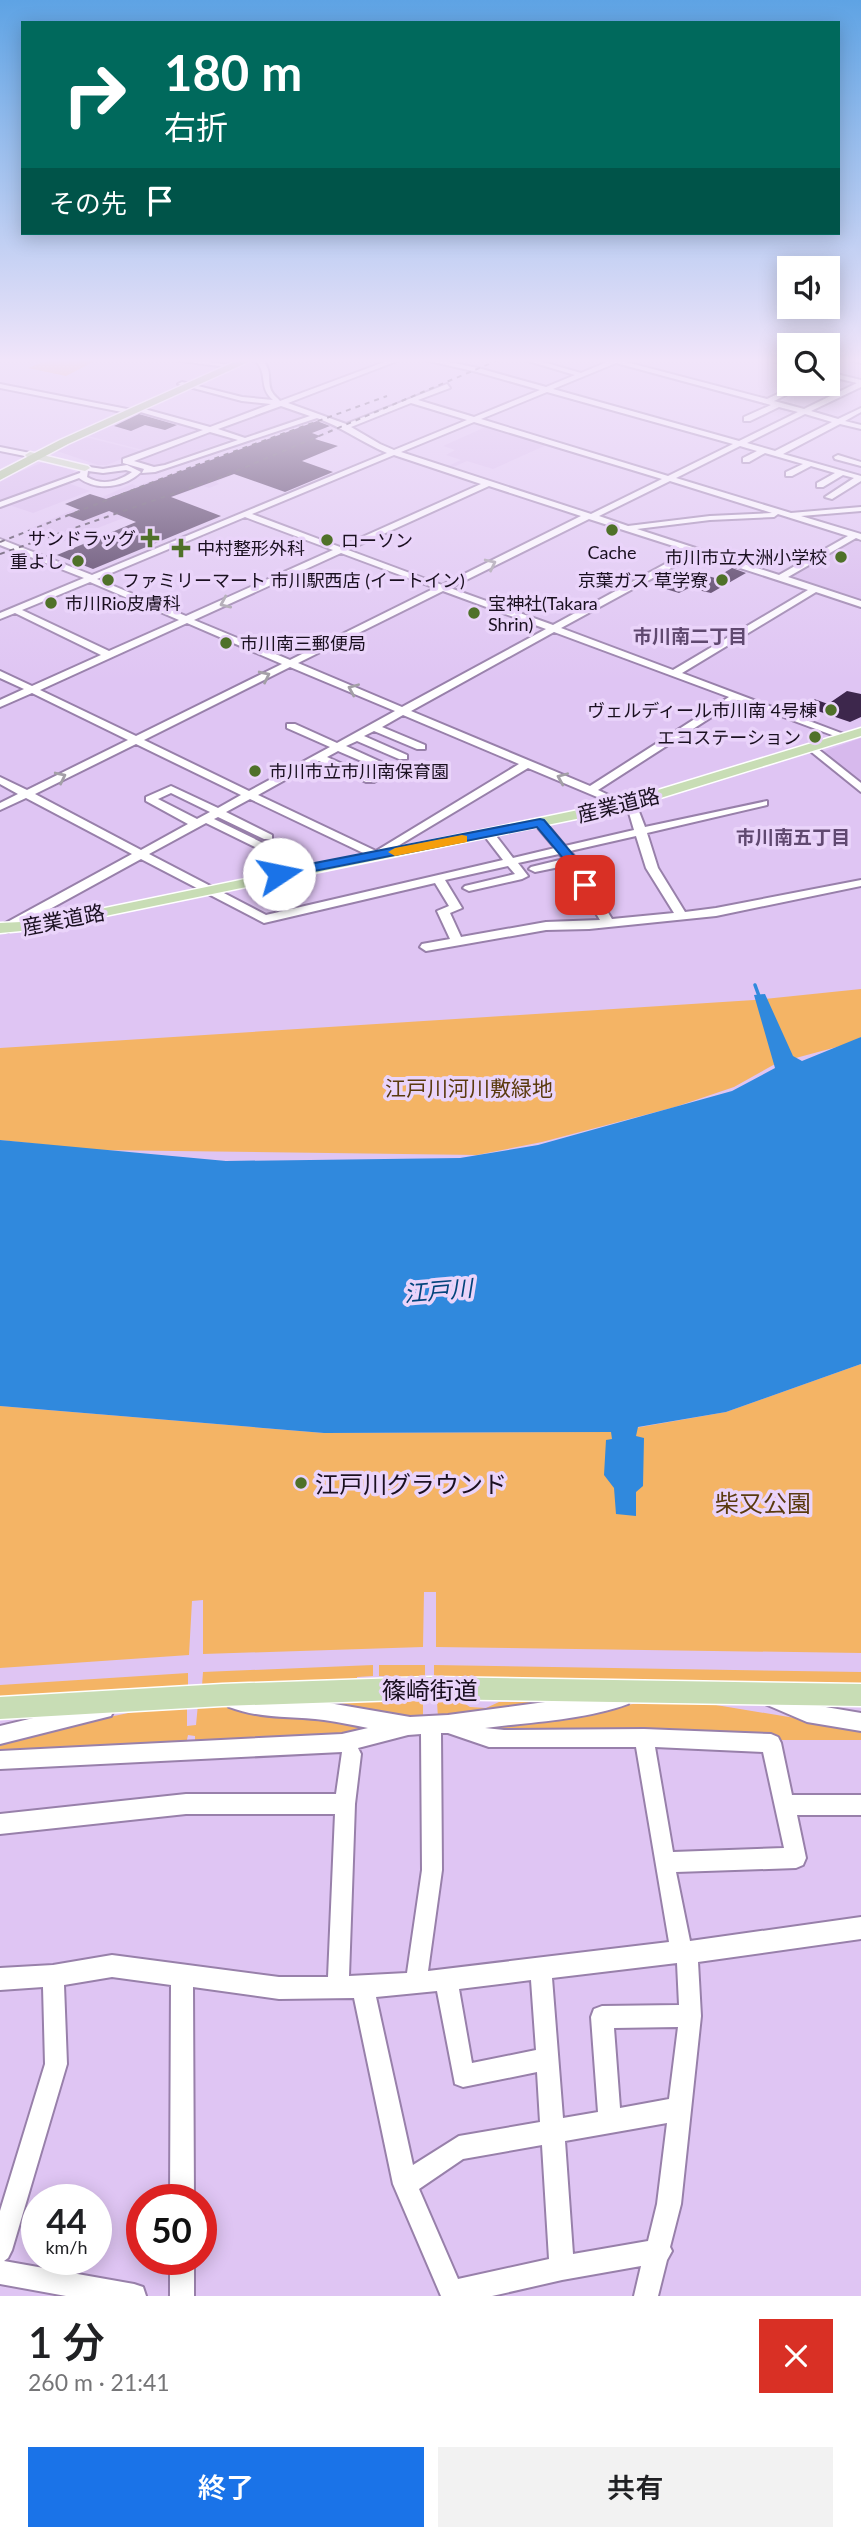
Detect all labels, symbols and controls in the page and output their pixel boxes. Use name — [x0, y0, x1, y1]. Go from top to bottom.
text: 180 m — [164, 43, 302, 101]
icon: right — [49, 49, 140, 140]
text: 右折 — [164, 107, 228, 146]
icon: arrive — [141, 182, 179, 220]
text: その先 — [49, 187, 127, 219]
map controls — [777, 256, 840, 396]
button: sound — [777, 256, 840, 319]
button: search — [777, 333, 840, 396]
marker: Cache — [604, 522, 620, 538]
place label: サンドラッグ — [28, 527, 136, 549]
place label: ローソン — [341, 529, 413, 551]
marker: サンドラッグ — [142, 530, 158, 546]
marker: ローソン — [319, 532, 335, 548]
place label: 中村整形外科 — [197, 537, 305, 559]
marker: 中村整形外科 — [171, 538, 191, 558]
place label: Cache — [587, 541, 637, 563]
place label: 市川市立大洲小学校 — [665, 546, 827, 568]
marker: 市川市立大洲小学校 — [833, 549, 849, 565]
place label: 重よし — [10, 550, 64, 572]
marker: 重よし — [70, 553, 86, 569]
one-way arrow — [484, 559, 496, 573]
place label: ファミリーマート 市川駅西店 (イートイン) — [122, 569, 465, 591]
place label: 京葉ガス 草学寮 — [577, 569, 708, 591]
marker: ファミリーマート 市川駅西店 (イートイン) — [100, 572, 116, 588]
marker: 京葉ガス 草学寮 — [714, 572, 730, 588]
place label: 市川Rio皮膚科 — [65, 592, 181, 614]
place label: 宝神社(Takara Shrin) — [488, 592, 598, 635]
marker: 市川Rio皮膚科 — [43, 595, 59, 611]
one-way arrow — [219, 595, 232, 609]
marker: 宝神社(Takara Shrin) — [466, 605, 482, 621]
district label: 市川南二丁目 — [633, 624, 747, 647]
place label: 市川南三郵便局 — [240, 632, 366, 654]
marker: 市川南三郵便局 — [218, 635, 234, 651]
one-way arrow — [258, 670, 270, 684]
one-way arrow — [348, 683, 360, 697]
place label: ヴェルディール市川南 4号棟 — [587, 699, 817, 721]
marker: ヴェルディール市川南 4号棟 — [823, 702, 839, 718]
place label: エコステーション — [657, 726, 801, 748]
marker: エコステーション — [807, 729, 823, 745]
place label: 市川市立市川南保育園 — [269, 760, 449, 782]
marker: 市川市立市川南保育園 — [247, 763, 263, 779]
one-way arrow — [54, 771, 66, 785]
one-way arrow — [557, 772, 569, 786]
street label: 産業道路 — [574, 782, 662, 826]
district label: 市川南五丁目 — [736, 825, 850, 848]
position arrow — [242, 837, 316, 911]
pin — [555, 855, 615, 915]
icon: arrive — [566, 866, 604, 904]
street label: 産業道路 — [19, 899, 107, 939]
park label: 江戸川河川敷緑地 — [385, 1075, 553, 1100]
water label: 江戸川 — [402, 1273, 477, 1307]
place label: 江戸川グラウンド — [315, 1469, 507, 1498]
marker: 江戸川グラウンド — [293, 1475, 309, 1491]
park label: 柴又公園 — [715, 1488, 811, 1517]
street label: 篠崎街道 — [382, 1675, 478, 1704]
speed limit sign: 50 — [126, 2184, 217, 2275]
text: 44 — [46, 2199, 87, 2241]
text: km/h — [45, 2236, 88, 2258]
text: 1 分 — [28, 2317, 105, 2367]
button: close — [759, 2319, 833, 2393]
text: 260 m · 21:41 — [28, 2368, 170, 2396]
button: 終了 — [28, 2447, 424, 2527]
button: 共有 — [438, 2447, 833, 2527]

